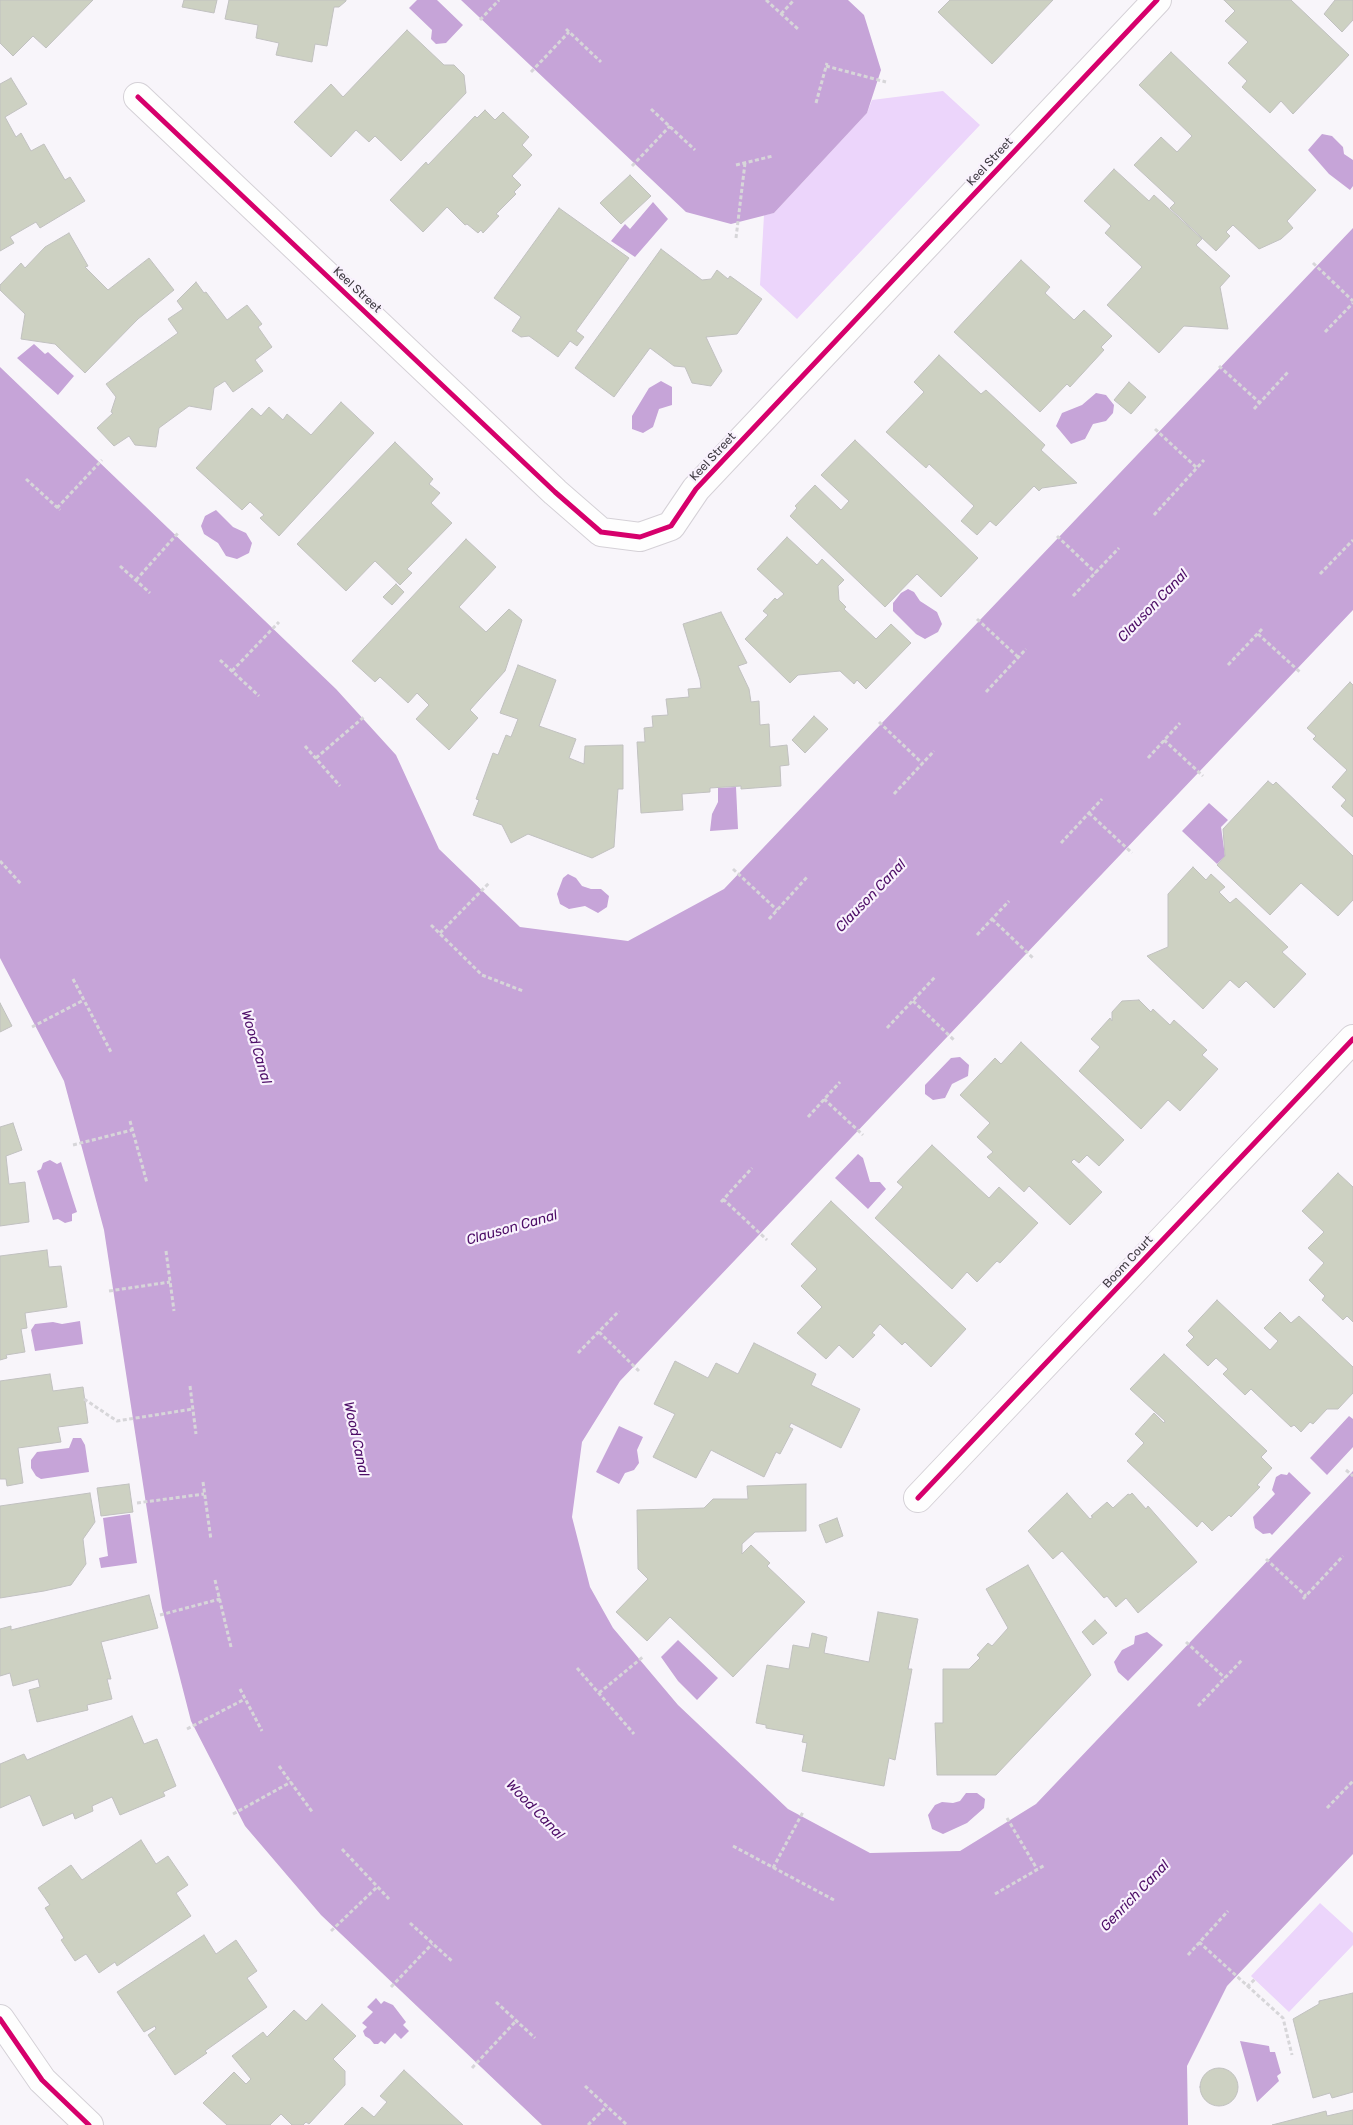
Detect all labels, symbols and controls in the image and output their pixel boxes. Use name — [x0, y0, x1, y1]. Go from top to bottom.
street label: Keel Street — [964, 135, 1016, 189]
street label: Keel Street — [330, 264, 384, 316]
street label: Keel Street — [687, 430, 739, 484]
water label: Clauson Canal — [1114, 566, 1192, 646]
water label: Clauson Canal — [832, 856, 910, 936]
water label: Wood Canal — [237, 1008, 275, 1086]
water label: Clauson Canal — [464, 1207, 560, 1249]
street label: Boom Court — [1100, 1233, 1156, 1291]
water label: Wood Canal — [340, 1400, 372, 1478]
water label: Wood Canal — [502, 1777, 568, 1843]
water label: Genrich Canal — [1097, 1857, 1173, 1935]

